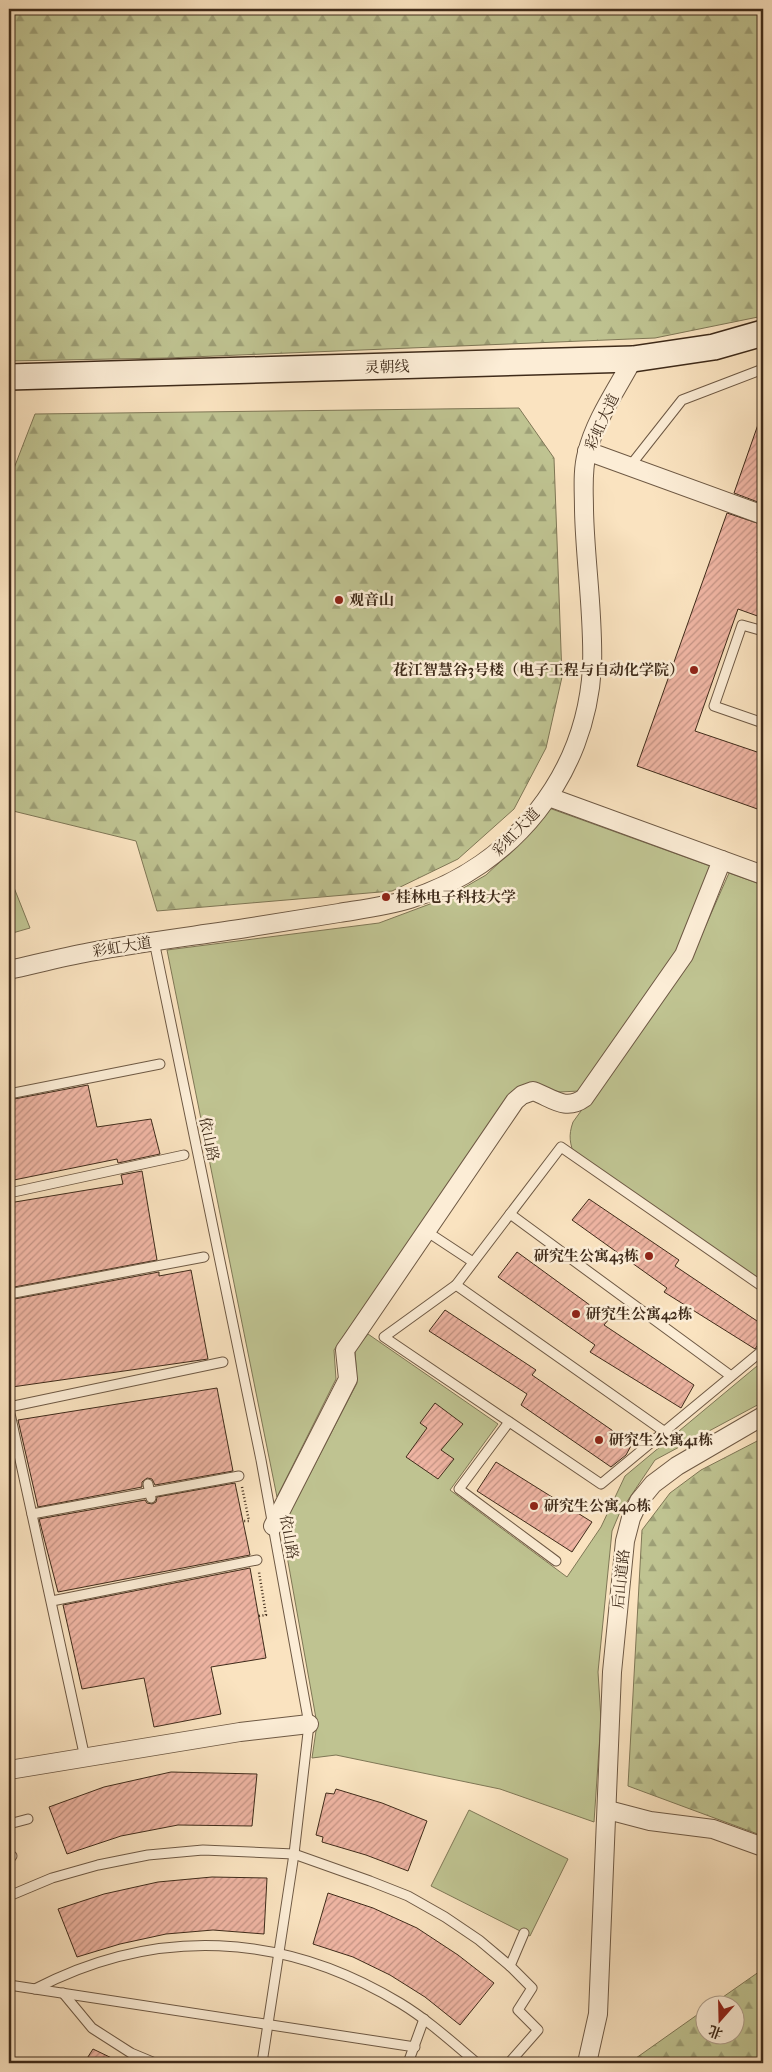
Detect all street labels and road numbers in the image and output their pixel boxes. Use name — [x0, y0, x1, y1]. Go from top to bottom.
street label: 灵朝线 — [364, 357, 410, 377]
street label: 彩虹大道 — [581, 391, 623, 453]
street label: 彩虹大道 — [489, 804, 543, 860]
street label: 彩虹大道 — [91, 933, 153, 961]
street label: 依山路 — [196, 1115, 222, 1163]
street label: 依山路 — [276, 1513, 302, 1561]
street label: 后山道路 — [609, 1548, 633, 1610]

